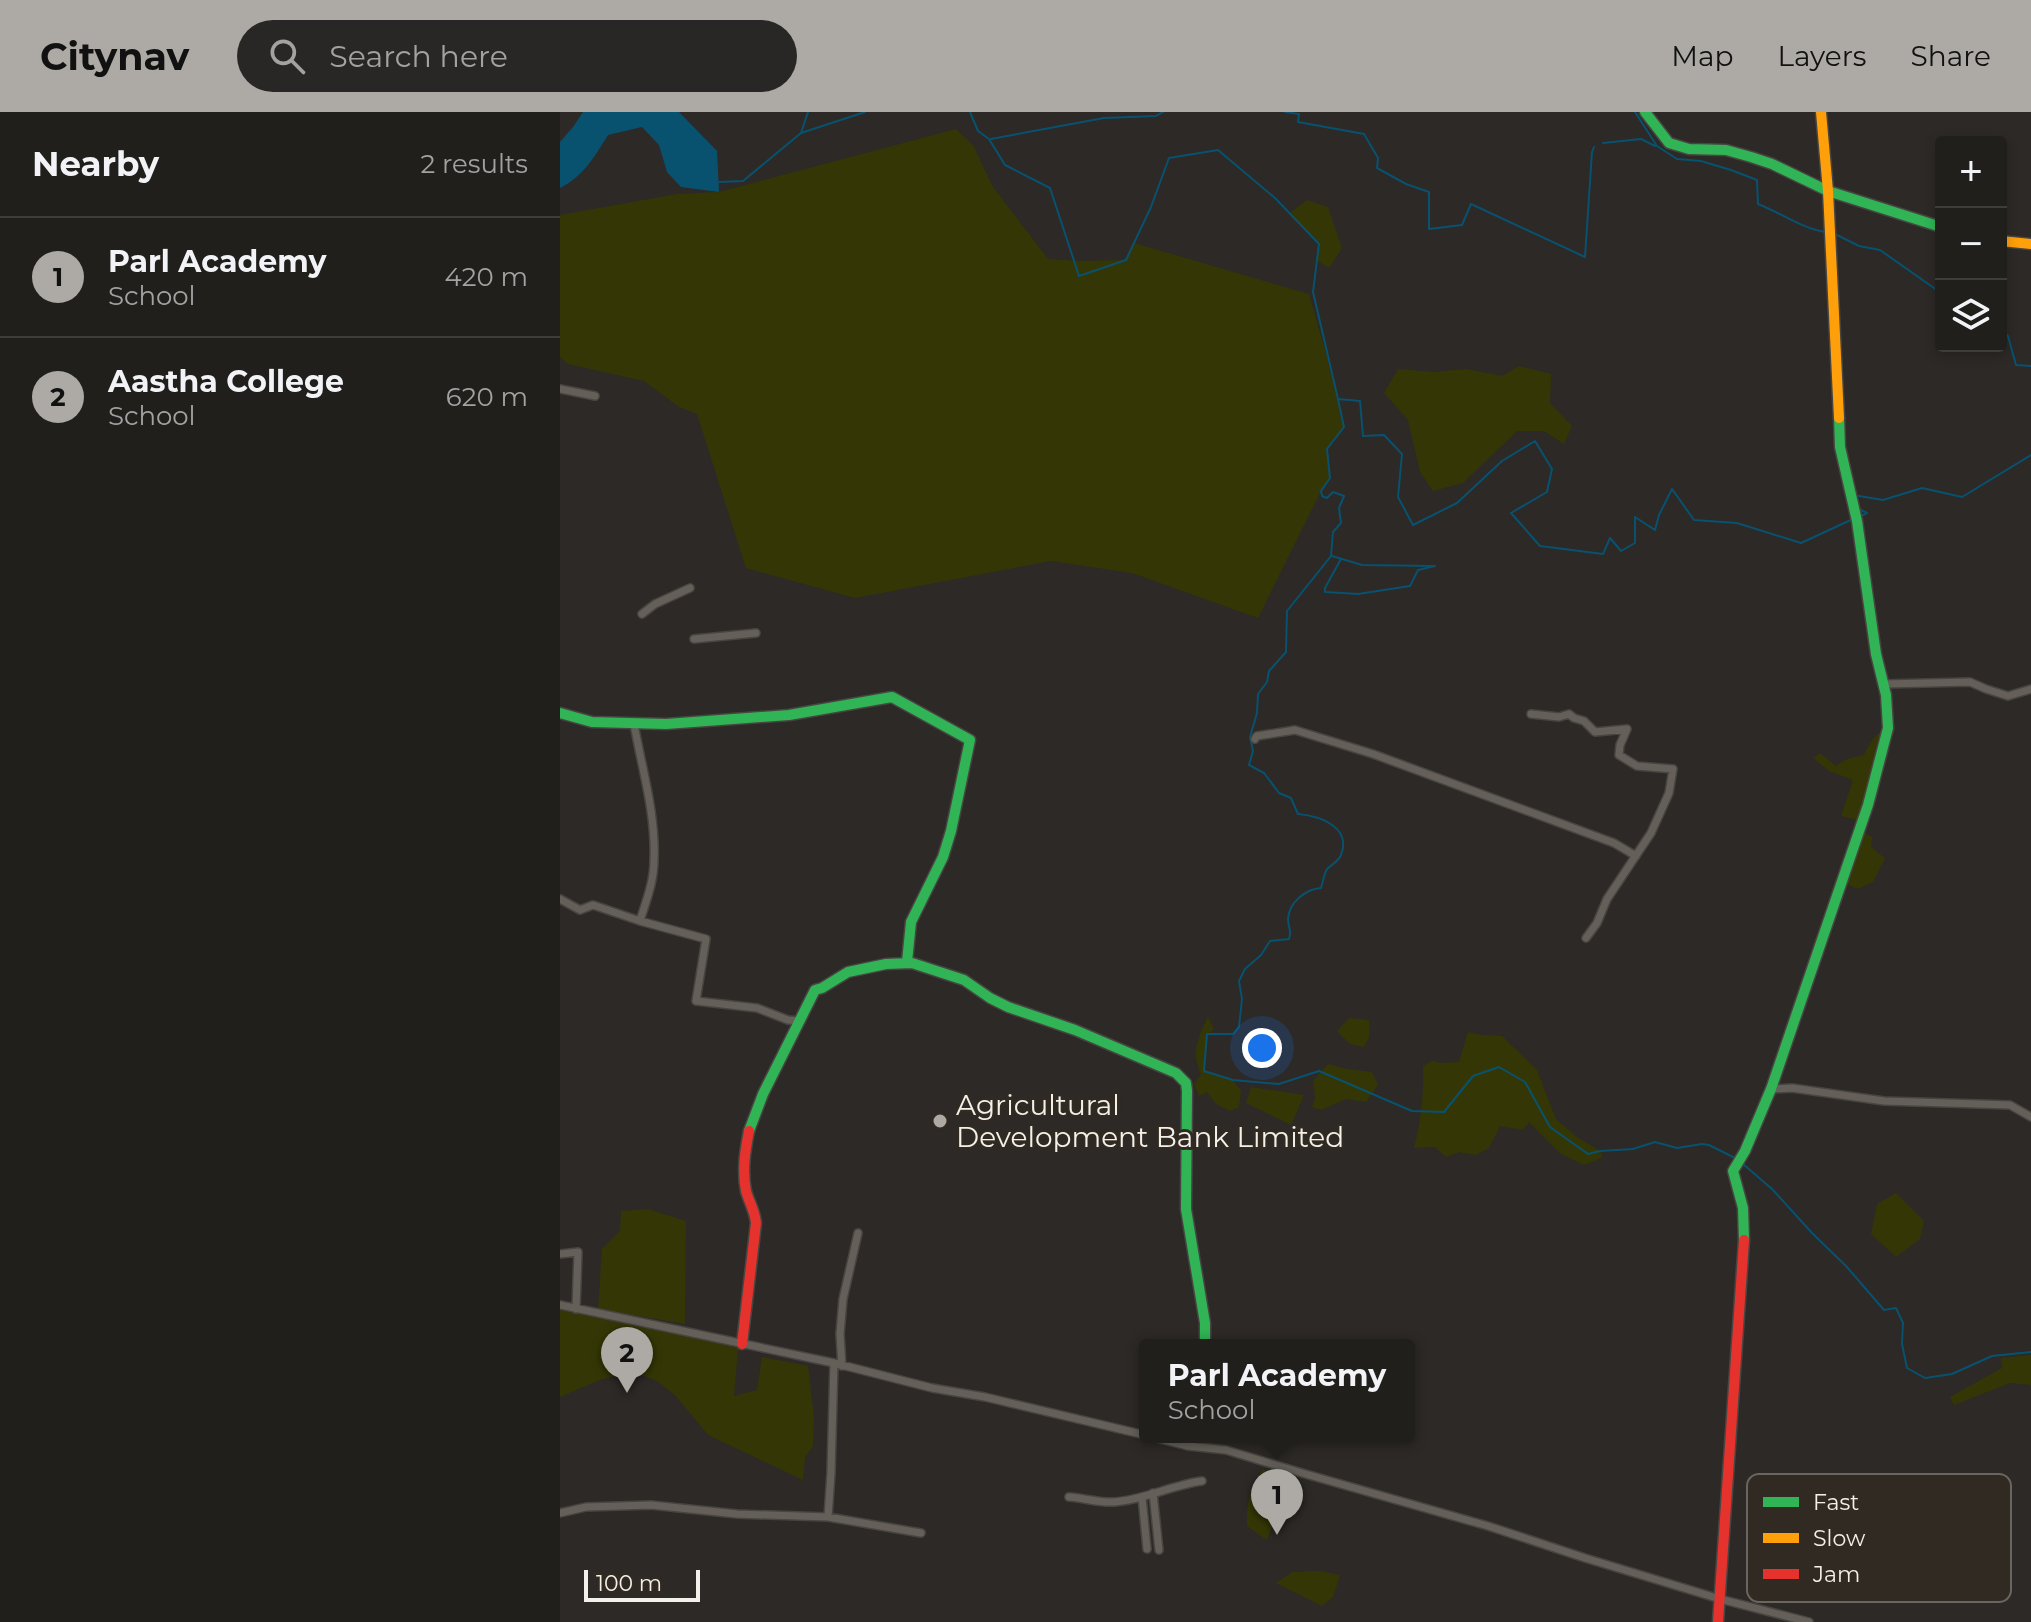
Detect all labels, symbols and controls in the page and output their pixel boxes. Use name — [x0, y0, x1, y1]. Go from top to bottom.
search box — [237, 20, 797, 92]
text: Citynav — [40, 33, 189, 80]
icon: search — [265, 34, 309, 78]
text: Search here — [329, 38, 508, 75]
text: Map — [1671, 39, 1734, 73]
text: Layers — [1778, 39, 1867, 73]
text: Share — [1911, 39, 1991, 73]
map controls — [1935, 136, 2007, 352]
button: + — [1935, 136, 2007, 208]
text: Nearby — [32, 143, 159, 185]
text: 2 results — [420, 148, 528, 180]
button: − — [1935, 208, 2007, 280]
text: Parl Academy — [108, 243, 326, 280]
text: 1 — [53, 261, 63, 293]
text: 420 m — [445, 261, 528, 293]
text: School — [108, 280, 196, 312]
button: layers — [1935, 280, 2007, 352]
text: Aastha College — [108, 363, 344, 400]
text: 2 — [50, 381, 66, 413]
text: 620 m — [446, 381, 528, 413]
text: School — [108, 400, 196, 432]
your location — [1242, 1028, 1282, 1068]
place label: Agricultural Development Bank Limited — [956, 1088, 1344, 1154]
marker: Agricultural Development Bank Limited — [931, 1112, 949, 1130]
pin: 2 — [601, 1327, 653, 1393]
popup — [1139, 1339, 1415, 1443]
text: Parl Academy — [1168, 1357, 1386, 1394]
text: School — [1168, 1394, 1255, 1426]
pin: 1 — [1251, 1469, 1303, 1535]
legend — [1747, 1474, 2011, 1602]
text: Fast — [1813, 1489, 1859, 1516]
text: Slow — [1813, 1525, 1866, 1552]
text: Jam — [1812, 1561, 1860, 1588]
scale bar — [584, 1566, 700, 1602]
text: 100 m — [596, 1570, 662, 1597]

